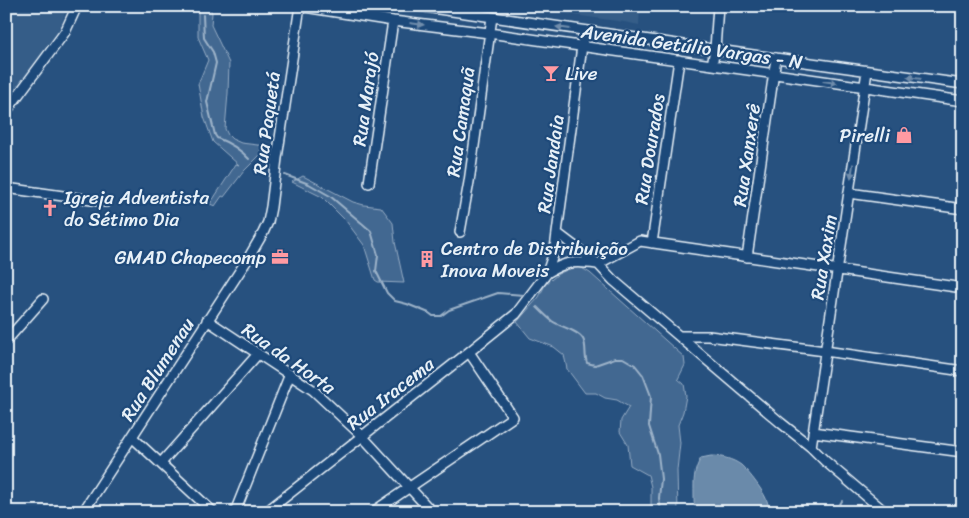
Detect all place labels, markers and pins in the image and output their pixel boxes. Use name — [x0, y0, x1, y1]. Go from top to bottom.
place label: Live — [565, 57, 598, 90]
bar icon: Live — [541, 63, 561, 83]
place label: Pirelli — [840, 119, 891, 152]
shop icon: Pirelli — [894, 125, 914, 145]
place label: Igreja Adventista do Sétimo Dia — [63, 181, 209, 236]
church icon: Igreja Adventista do Sétimo Dia — [40, 198, 60, 218]
place label: Centro de Distribuição Inova Moveis — [440, 232, 628, 287]
place label: GMAD Chapecomp — [114, 241, 266, 274]
office icon: GMAD Chapecomp — [270, 247, 290, 267]
building icon: Centro de Distribuição Inova Moveis — [417, 249, 437, 269]

